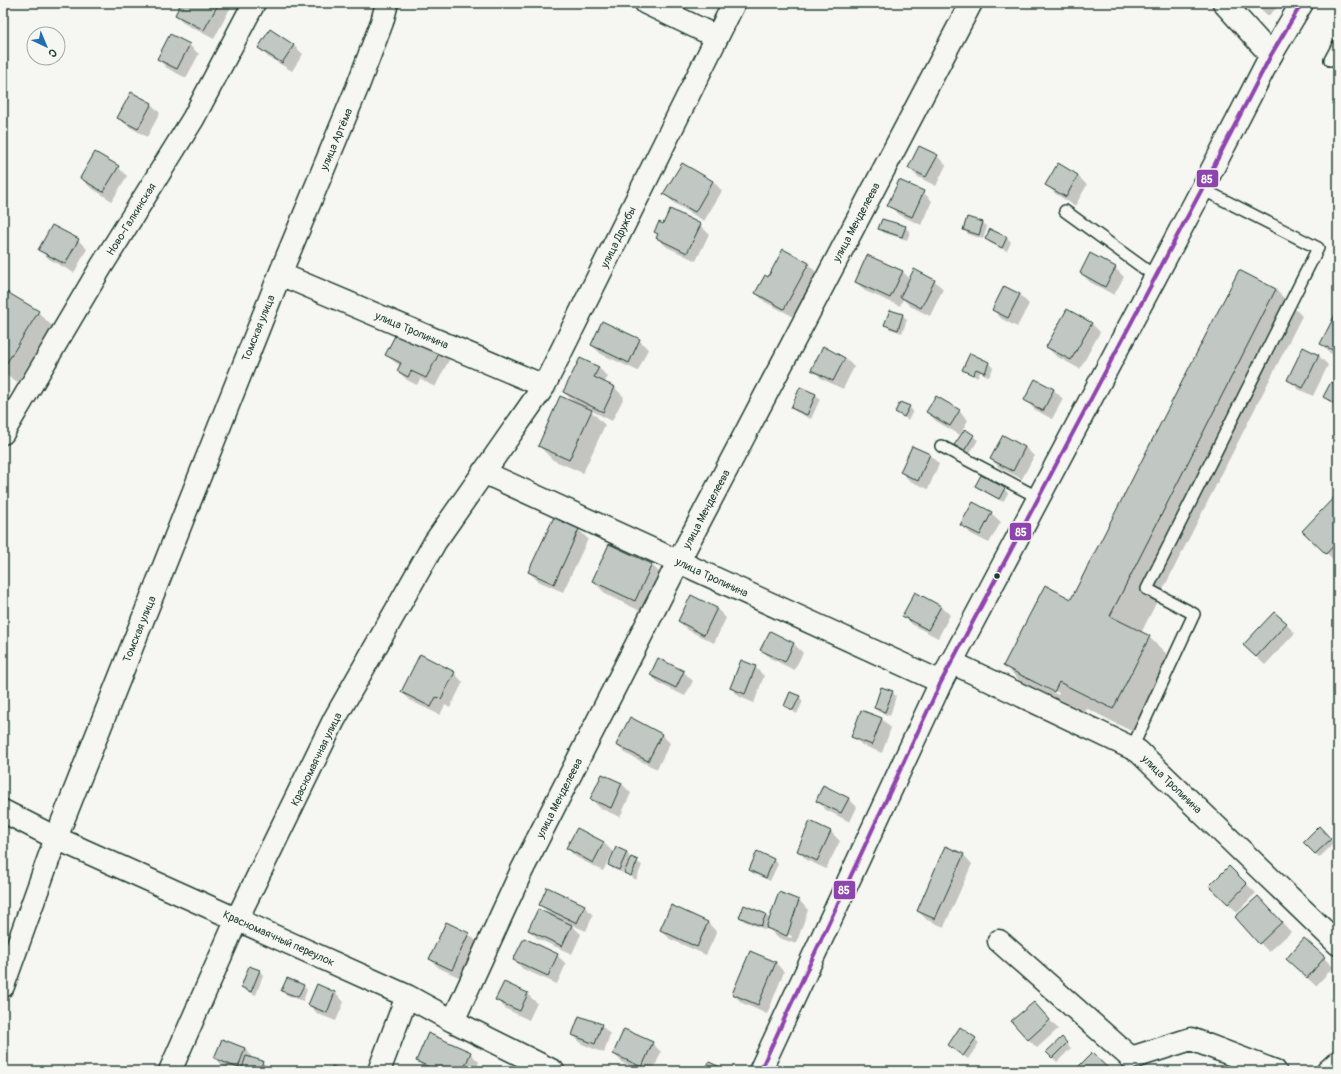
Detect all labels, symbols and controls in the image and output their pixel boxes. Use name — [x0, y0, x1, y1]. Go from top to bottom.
north arrow — [26, 26, 66, 66]
text: С — [45, 46, 60, 60]
street label: улица Артёма — [317, 106, 355, 173]
line badge: 85 — [1196, 169, 1219, 188]
text: 85 — [1201, 173, 1213, 186]
street label: улица Менделеева — [830, 180, 883, 265]
street label: Ново-Галкинская — [104, 181, 159, 258]
street label: улица Дружбы — [598, 204, 639, 271]
street label: Томская улица — [239, 293, 278, 363]
street label: улица Тропинина — [372, 309, 450, 352]
street label: улица Менделеева — [680, 467, 733, 552]
line badge: 85 — [1009, 522, 1032, 541]
text: 85 — [1015, 526, 1027, 539]
street label: улица Тропинина — [673, 555, 750, 600]
unlabelled marker — [992, 571, 1002, 581]
street label: Томская улица — [120, 594, 159, 664]
street label: Красномаячная улица — [288, 710, 345, 808]
street label: улица Тропинина — [1138, 752, 1204, 816]
street label: улица Менделеева — [533, 756, 585, 841]
line badge: 85 — [833, 880, 856, 900]
text: 85 — [838, 884, 850, 897]
street label: Красномаячный переулок — [221, 908, 337, 969]

